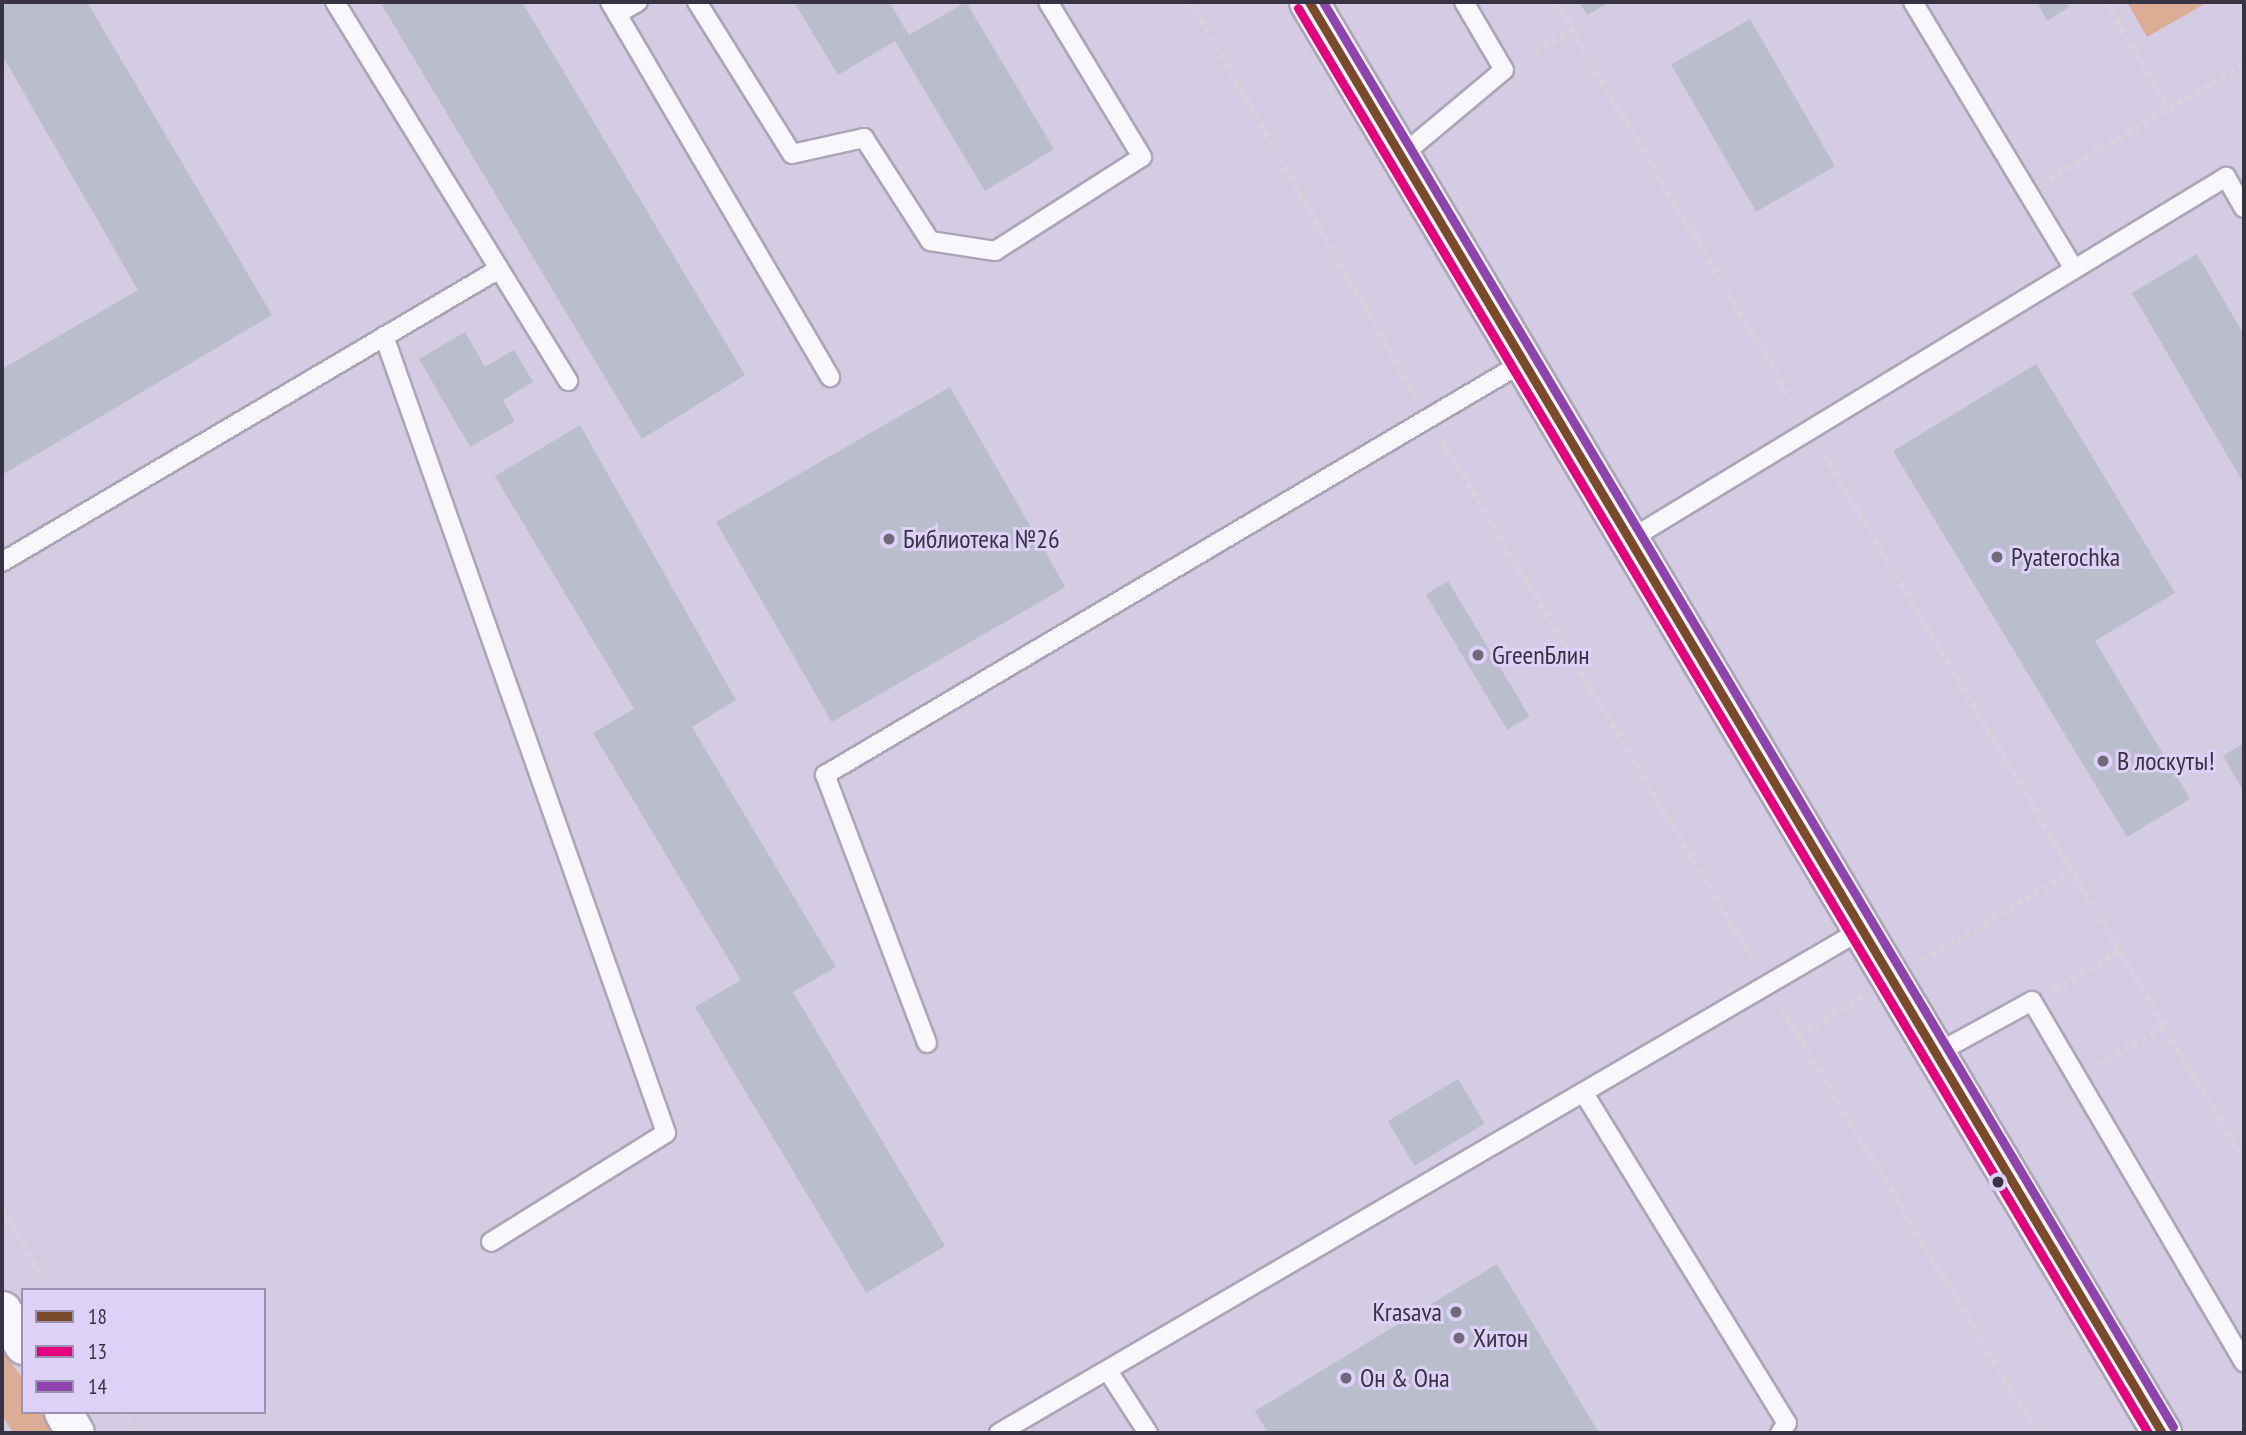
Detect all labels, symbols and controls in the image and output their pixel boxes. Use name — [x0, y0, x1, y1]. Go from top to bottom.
place label: Библиотека №26 — [903, 523, 1060, 555]
marker: Библиотека №26 — [881, 531, 897, 547]
place label: Pyaterochka — [2011, 541, 2120, 573]
marker: Pyaterochka — [1989, 549, 2005, 565]
place label: GreenБлин — [1492, 639, 1589, 671]
marker: GreenБлин — [1470, 647, 1486, 663]
place label: В лоскуты! — [2117, 745, 2215, 777]
marker: В лоскуты! — [2095, 753, 2111, 769]
unlabelled marker — [1991, 1175, 2005, 1189]
legend — [21, 1288, 266, 1414]
place label: Krasava — [1373, 1296, 1442, 1328]
text: 18 — [88, 1303, 107, 1330]
marker: Krasava — [1448, 1304, 1464, 1320]
place label: Хитон — [1473, 1322, 1528, 1354]
marker: Хитон — [1451, 1330, 1467, 1346]
text: 13 — [88, 1338, 107, 1365]
place label: Он & Она — [1360, 1362, 1450, 1394]
marker: Он & Она — [1338, 1370, 1354, 1386]
text: 14 — [88, 1373, 107, 1400]

